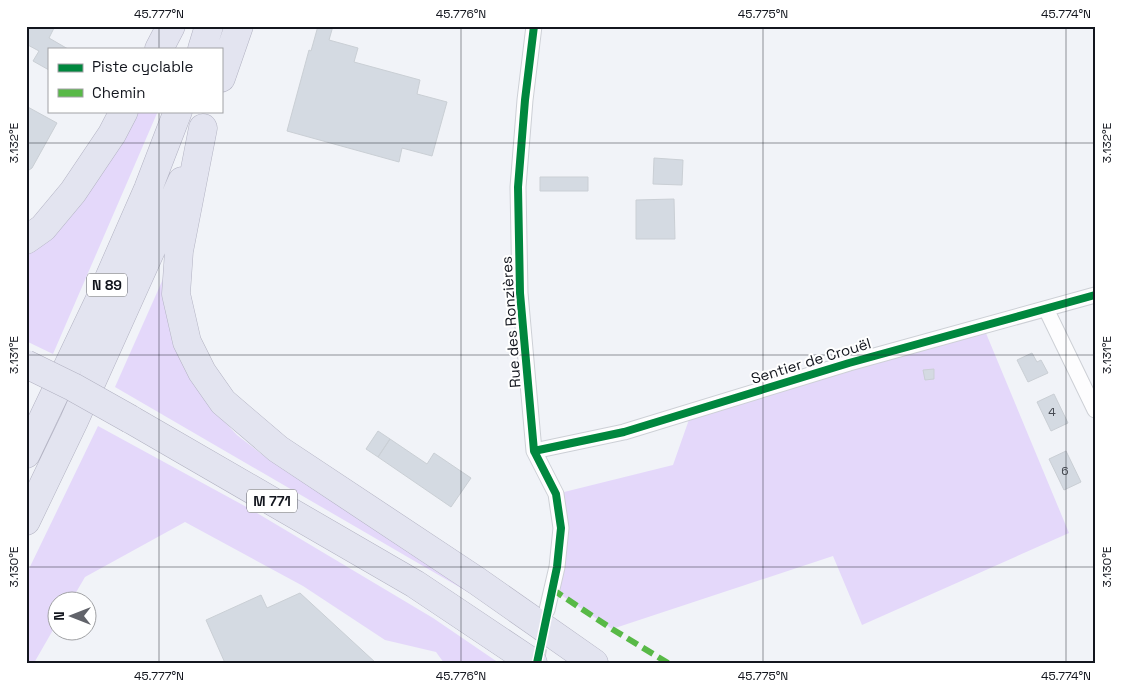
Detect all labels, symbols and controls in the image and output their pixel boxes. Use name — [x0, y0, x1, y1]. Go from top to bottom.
text: 45.777°N — [134, 6, 184, 22]
text: 45.776°N — [436, 6, 486, 22]
text: 45.775°N — [738, 6, 788, 22]
text: 45.774°N — [1041, 6, 1091, 22]
legend — [48, 48, 222, 112]
text: Piste cyclable — [92, 57, 194, 76]
text: Chemin — [92, 83, 145, 102]
text: 3.132°E — [6, 122, 22, 163]
text: 3.132°E — [1099, 122, 1115, 163]
street label: Rue des Ronzières — [496, 255, 525, 389]
road number: N 89 — [87, 274, 127, 296]
street label: Sentier de Crouël — [749, 333, 873, 388]
text: 3.131°E — [6, 336, 22, 374]
text: 3.131°E — [1099, 336, 1115, 374]
house number: 4 — [1048, 404, 1056, 420]
house number: 6 — [1061, 463, 1069, 479]
road number: M 771 — [247, 490, 297, 512]
text: 3.130°E — [6, 546, 22, 588]
text: 3.130°E — [1099, 546, 1115, 588]
north arrow — [48, 592, 98, 642]
text: N — [50, 611, 68, 621]
text: 45.777°N — [134, 668, 184, 684]
text: 45.776°N — [436, 668, 486, 684]
text: 45.775°N — [738, 668, 788, 684]
text: 45.774°N — [1041, 668, 1091, 684]

